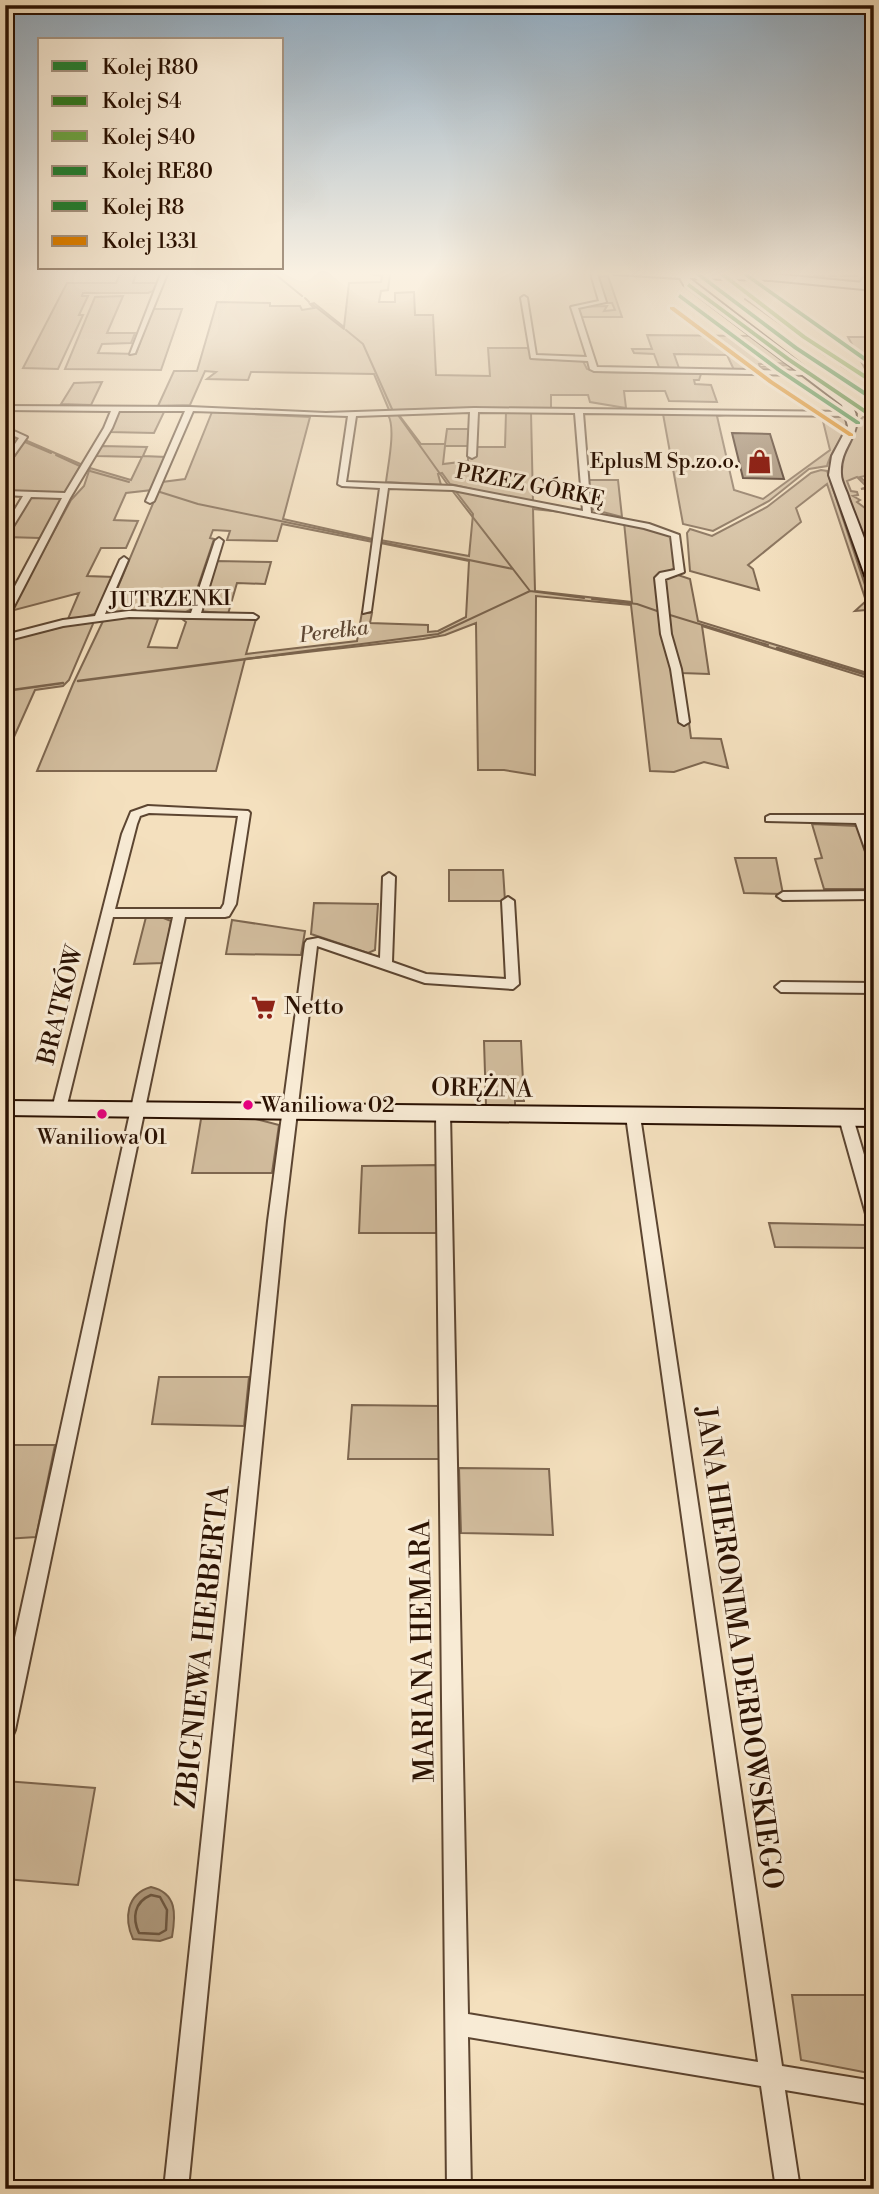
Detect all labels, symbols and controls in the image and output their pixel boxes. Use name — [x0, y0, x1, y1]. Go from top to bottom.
legend — [38, 38, 284, 270]
text: Kolej R80 — [102, 55, 198, 81]
text: Kolej S4 — [102, 89, 182, 115]
text: Kolej S40 — [102, 125, 196, 151]
text: Kolej RE80 — [102, 159, 213, 185]
text: Kolej R8 — [102, 195, 184, 221]
text: Kolej 1331 — [102, 229, 198, 255]
shop icon: EplusM Sp.zo.o. — [745, 448, 773, 476]
place label: EplusM Sp.zo.o. — [590, 449, 739, 475]
street label: PRZEZ GÓRKĘ — [453, 456, 607, 513]
street label: JUTRZENKI — [108, 586, 231, 614]
water label: Perełka — [297, 615, 370, 649]
street label: BRATKÓW — [30, 941, 91, 1069]
place label: Netto — [284, 992, 344, 1022]
supermarket icon: Netto — [250, 993, 278, 1021]
street label: ORĘŻNA — [431, 1072, 534, 1105]
place label: Waniliowa 02 — [260, 1092, 395, 1119]
marker: Waniliowa 02 — [241, 1098, 255, 1112]
marker: Waniliowa 01 — [95, 1107, 109, 1121]
place label: Waniliowa 01 — [36, 1124, 168, 1151]
street label: JANA HIERONIMA DERDOWSKIEGO — [688, 1403, 790, 1892]
street label: ZBIGNIEWA HERBERTA — [169, 1483, 237, 1810]
street label: MARIANA HEMARA — [403, 1519, 443, 1783]

